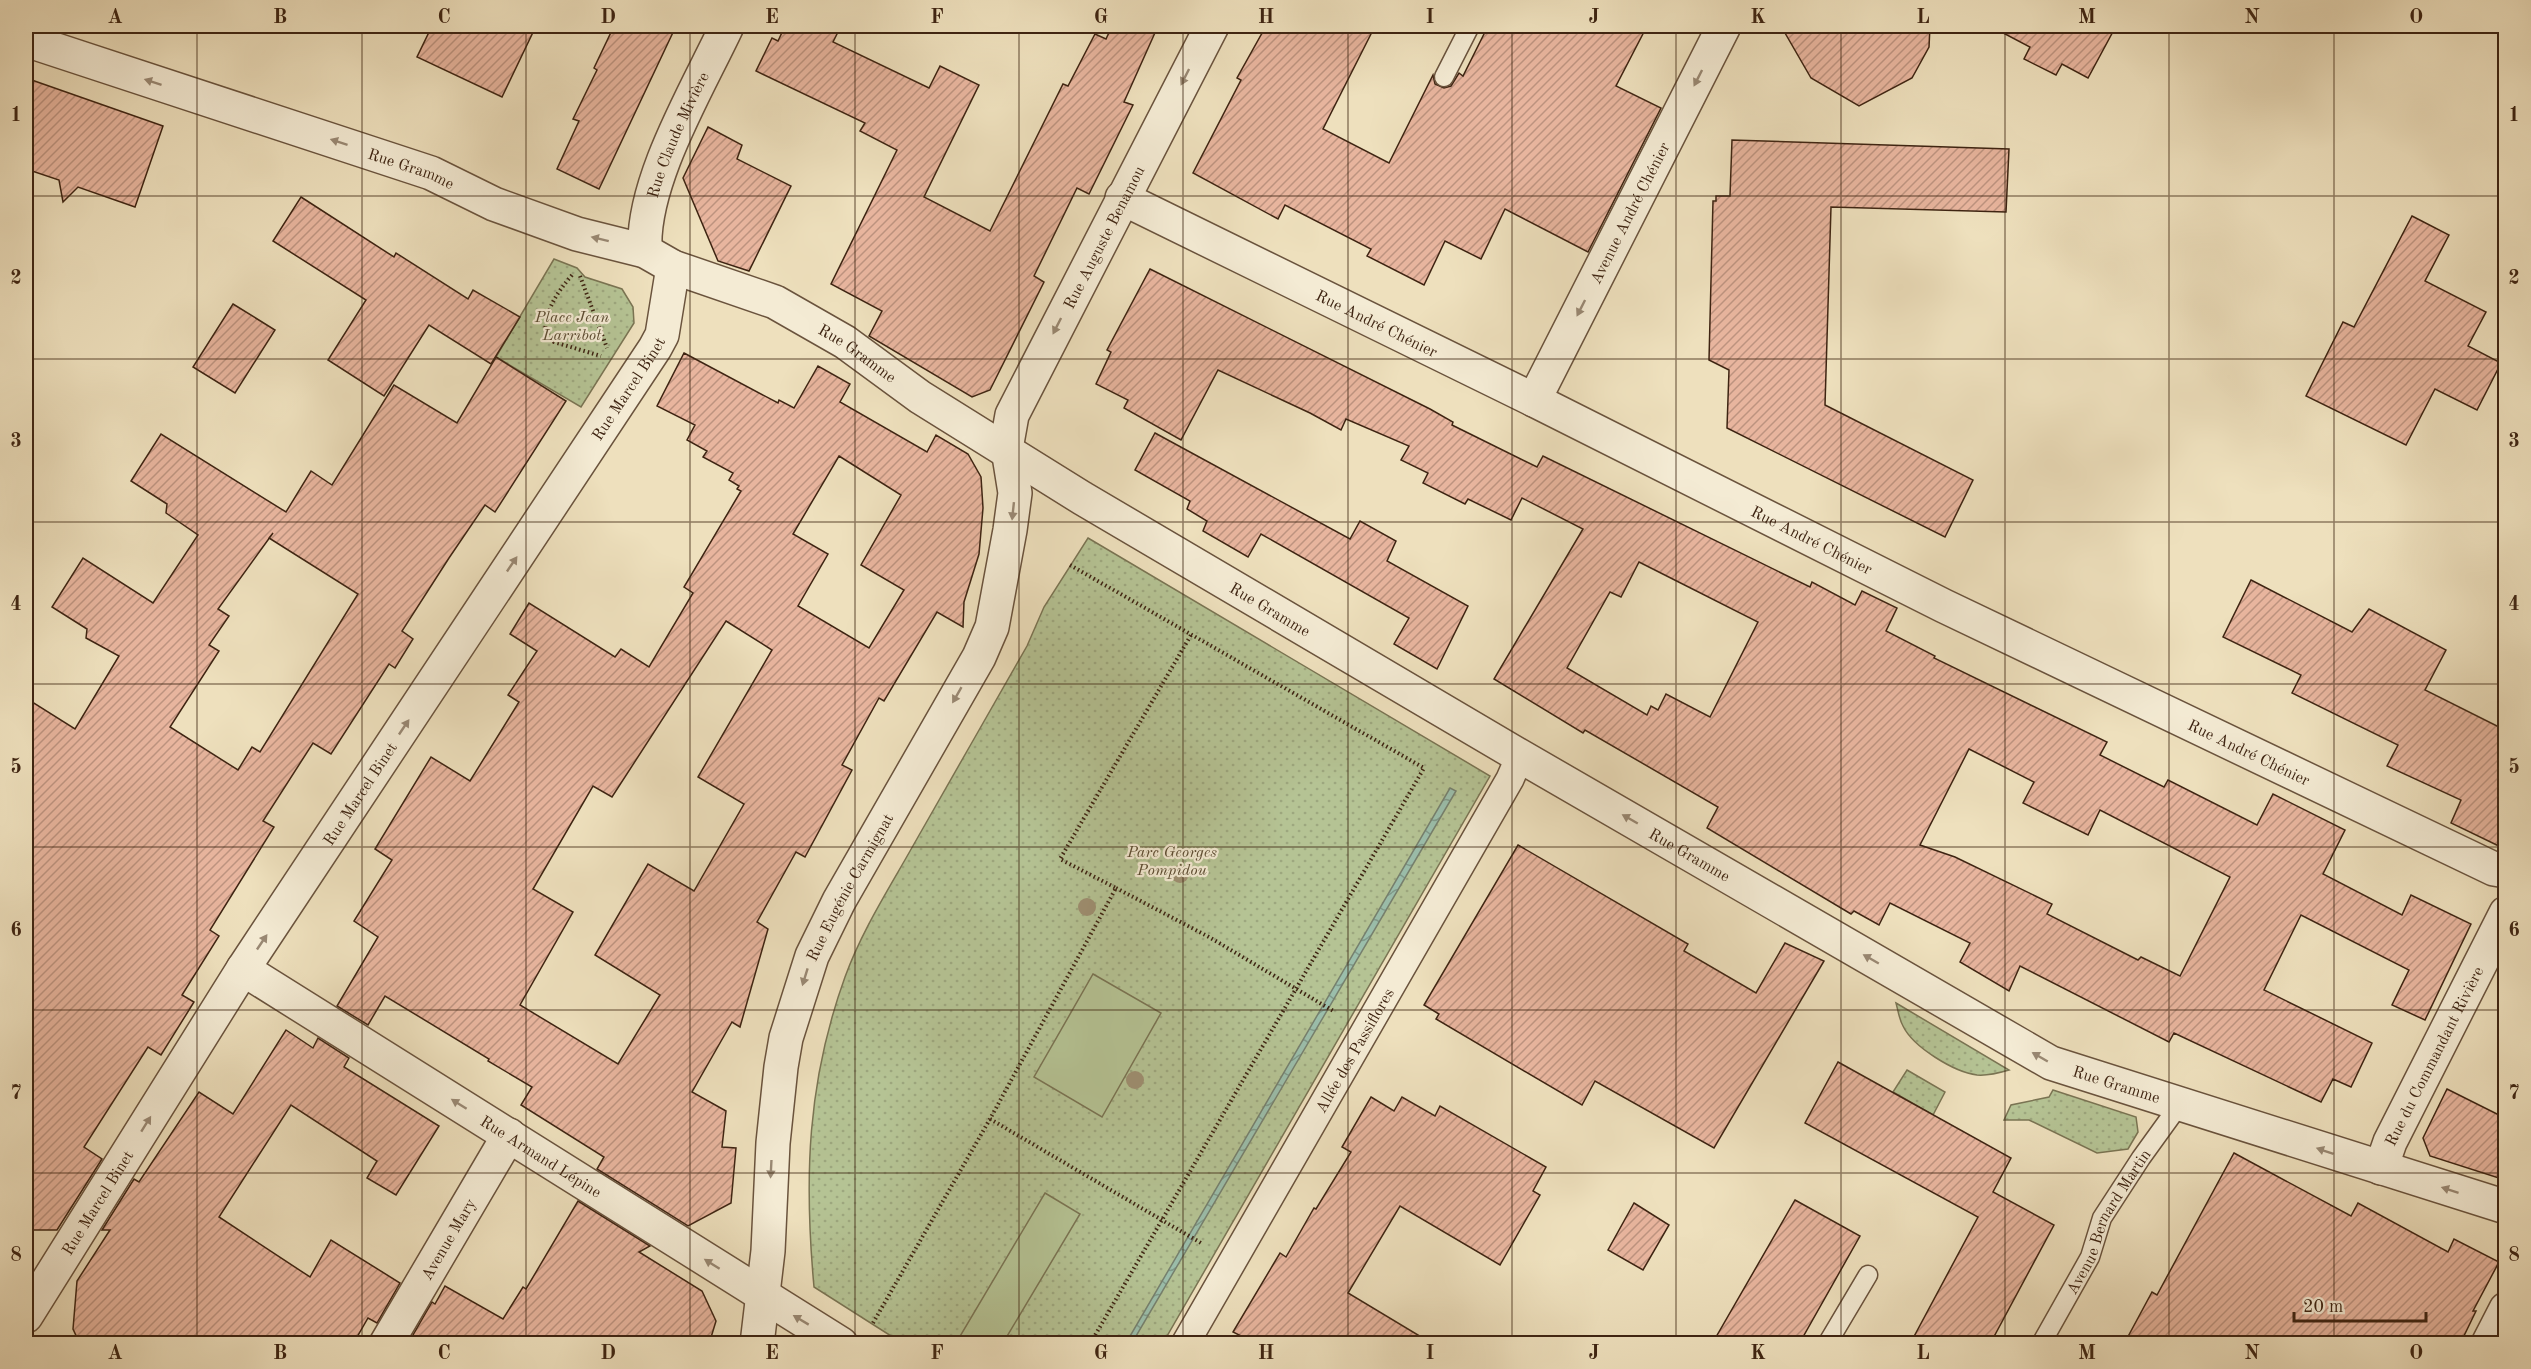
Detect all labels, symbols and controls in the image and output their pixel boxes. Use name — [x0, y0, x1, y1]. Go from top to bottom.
text: A — [107, 8, 123, 28]
text: B — [273, 8, 287, 28]
text: C — [437, 8, 451, 28]
text: D — [600, 8, 616, 28]
text: E — [765, 8, 779, 28]
text: F — [930, 8, 944, 28]
text: G — [1094, 8, 1108, 28]
text: H — [1258, 8, 1274, 28]
text: I — [1426, 8, 1434, 28]
text: J — [1589, 8, 1600, 28]
text: K — [1750, 8, 1766, 28]
text: L — [1916, 8, 1930, 28]
text: M — [2078, 8, 2096, 28]
text: N — [2244, 8, 2260, 28]
text: O — [2409, 8, 2423, 28]
one-way arrow — [1180, 69, 1190, 86]
one-way arrow — [1693, 69, 1703, 86]
street label: Rue Claude Mivière — [646, 70, 713, 200]
one-way arrow — [144, 76, 162, 86]
text: 1 — [10, 106, 22, 126]
text: 1 — [2508, 106, 2520, 126]
one-way arrow — [330, 137, 348, 147]
street label: Avenue André Chénier — [1588, 140, 1674, 287]
street label: Rue Gramme — [366, 147, 456, 193]
street label: Rue Auguste Benamou — [1062, 164, 1149, 312]
one-way arrow — [591, 234, 609, 244]
text: 2 — [10, 269, 22, 289]
text: 2 — [2508, 269, 2520, 289]
street label: Rue André Chénier — [1313, 288, 1440, 362]
one-way arrow — [1576, 299, 1586, 316]
park label: Place Jean Larribot — [534, 310, 609, 344]
one-way arrow — [1053, 317, 1062, 334]
street label: Rue Gramme — [815, 322, 898, 387]
street label: Rue Marcel Binet — [590, 335, 669, 444]
text: 3 — [10, 432, 22, 452]
text: 3 — [2508, 432, 2520, 452]
one-way arrow — [1008, 501, 1018, 520]
street label: Rue André Chénier — [1748, 504, 1875, 579]
one-way arrow — [506, 556, 517, 572]
street label: Rue Gramme — [1226, 581, 1312, 641]
text: 4 — [10, 595, 22, 615]
text: 4 — [2508, 595, 2520, 615]
one-way arrow — [953, 687, 963, 704]
street label: Rue André Chénier — [2185, 718, 2312, 790]
one-way arrow — [398, 719, 410, 735]
street label: Rue Marcel Binet — [321, 740, 401, 849]
text: 5 — [10, 757, 22, 778]
text: 5 — [2508, 757, 2520, 778]
street label: Rue Eugénie Carmignat — [805, 811, 898, 964]
one-way arrow — [1622, 814, 1638, 825]
street label: Rue Gramme — [1646, 826, 1732, 886]
park label: Parc Georges Pompidou — [1126, 845, 1217, 879]
text: 6 — [10, 921, 22, 941]
text: 6 — [2508, 921, 2520, 941]
one-way arrow — [256, 933, 267, 950]
one-way arrow — [1862, 954, 1879, 964]
street label: Rue du Commandant Rivière — [2383, 965, 2487, 1149]
one-way arrow — [800, 968, 809, 986]
street label: Allée des Passiflores — [1314, 986, 1398, 1116]
one-way arrow — [2031, 1052, 2048, 1062]
street label: Rue Gramme — [2070, 1064, 2162, 1107]
text: 7 — [10, 1084, 22, 1104]
text: 7 — [2508, 1084, 2520, 1104]
one-way arrow — [451, 1098, 467, 1110]
street label: Rue Armand Lépine — [477, 1114, 604, 1202]
one-way arrow — [141, 1116, 152, 1132]
one-way arrow — [2316, 1146, 2334, 1155]
street label: Avenue Bernard Martin — [2065, 1147, 2155, 1298]
street label: Rue Marcel Binet — [60, 1148, 138, 1259]
one-way arrow — [767, 1159, 776, 1178]
one-way arrow — [2441, 1184, 2459, 1194]
street label: Avenue Mary — [419, 1196, 480, 1283]
text: 8 — [10, 1246, 22, 1266]
text: 8 — [2508, 1246, 2520, 1266]
one-way arrow — [704, 1259, 720, 1270]
scale bar — [2294, 1285, 2426, 1323]
text: 20 m — [2303, 1298, 2343, 1316]
one-way arrow — [793, 1314, 809, 1325]
text: A — [107, 1344, 123, 1364]
text: B — [273, 1344, 287, 1364]
text: C — [437, 1344, 451, 1364]
text: D — [600, 1344, 616, 1364]
text: E — [765, 1344, 779, 1364]
text: F — [930, 1344, 944, 1364]
text: G — [1094, 1344, 1108, 1364]
text: H — [1258, 1344, 1274, 1364]
text: I — [1426, 1344, 1434, 1364]
text: J — [1589, 1344, 1600, 1364]
text: K — [1750, 1344, 1766, 1364]
text: L — [1916, 1344, 1930, 1364]
text: M — [2078, 1344, 2096, 1364]
text: N — [2244, 1344, 2260, 1364]
text: O — [2409, 1344, 2423, 1364]

